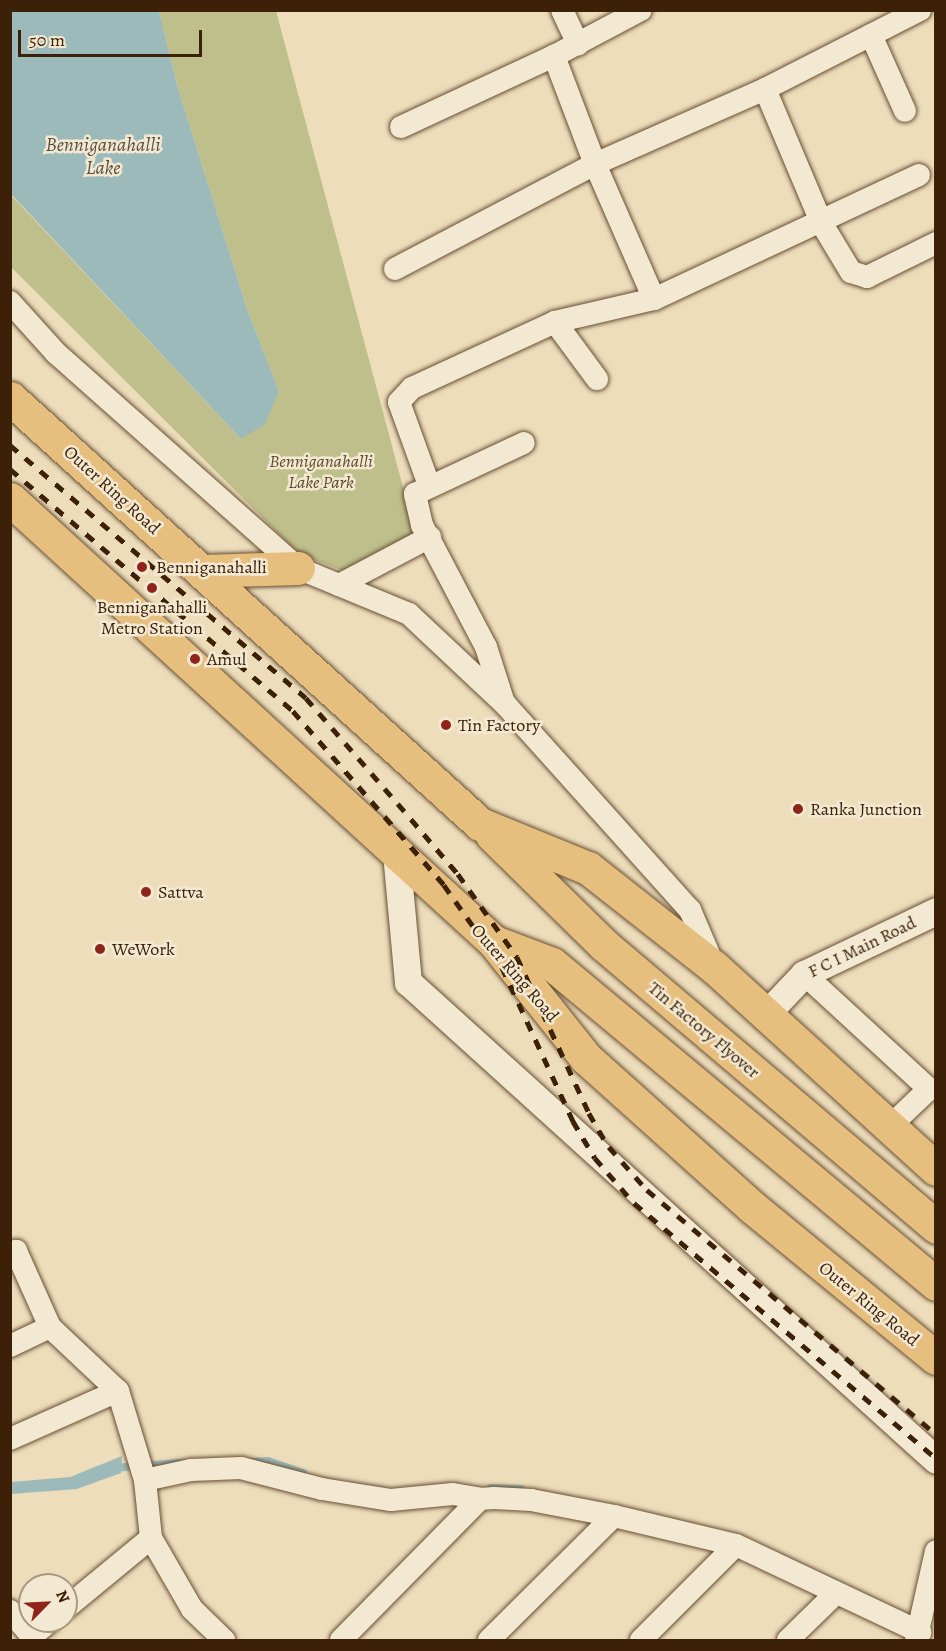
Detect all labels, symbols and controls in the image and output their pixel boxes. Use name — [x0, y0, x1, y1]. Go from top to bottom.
scale bar — [21, 18, 206, 56]
text: 50 m — [29, 28, 65, 52]
water label: Benniganahalli Lake — [45, 133, 161, 180]
street label: Outer Ring Road — [59, 441, 165, 539]
park label: Benniganahalli Lake Park — [269, 451, 373, 494]
place label: Benniganahalli — [156, 556, 267, 578]
marker: Benniganahalli — [133, 558, 151, 576]
marker: Benniganahalli Metro Station — [145, 581, 159, 595]
place label: Benniganahalli Metro Station — [97, 597, 207, 640]
place label: Amul — [207, 648, 246, 670]
marker: Amul — [188, 652, 202, 666]
place label: Tin Factory — [458, 714, 540, 736]
marker: Tin Factory — [439, 718, 453, 732]
place label: Ranka Junction — [810, 798, 922, 820]
marker: Ranka Junction — [791, 802, 805, 816]
place label: Sattva — [158, 881, 204, 903]
marker: Sattva — [139, 885, 153, 899]
street label: F C I Main Road — [805, 912, 919, 982]
street label: Outer Ring Road — [467, 920, 563, 1026]
place label: WeWork — [112, 938, 175, 960]
marker: WeWork — [93, 942, 107, 956]
street label: Tin Factory Flyover — [644, 977, 764, 1083]
street label: Outer Ring Road — [815, 1257, 923, 1351]
north arrow — [18, 1573, 78, 1633]
text: N — [50, 1587, 75, 1606]

